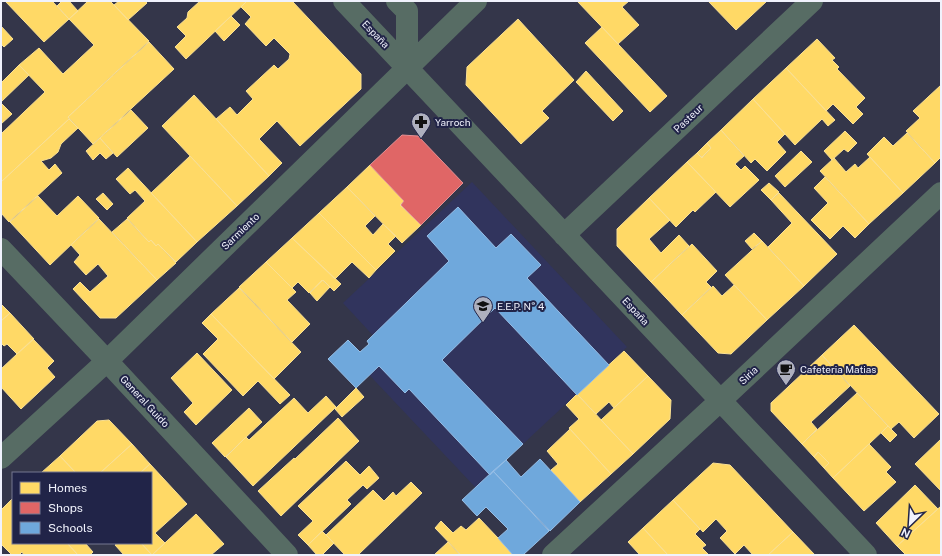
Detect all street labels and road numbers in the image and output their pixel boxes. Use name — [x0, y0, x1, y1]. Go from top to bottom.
street label: España — [360, 18, 392, 50]
street label: Pasteur — [671, 101, 705, 135]
street label: Sarmiento — [219, 210, 262, 252]
street label: España — [620, 295, 652, 327]
street label: Siria — [736, 363, 760, 387]
street label: General Guido — [118, 373, 172, 430]

